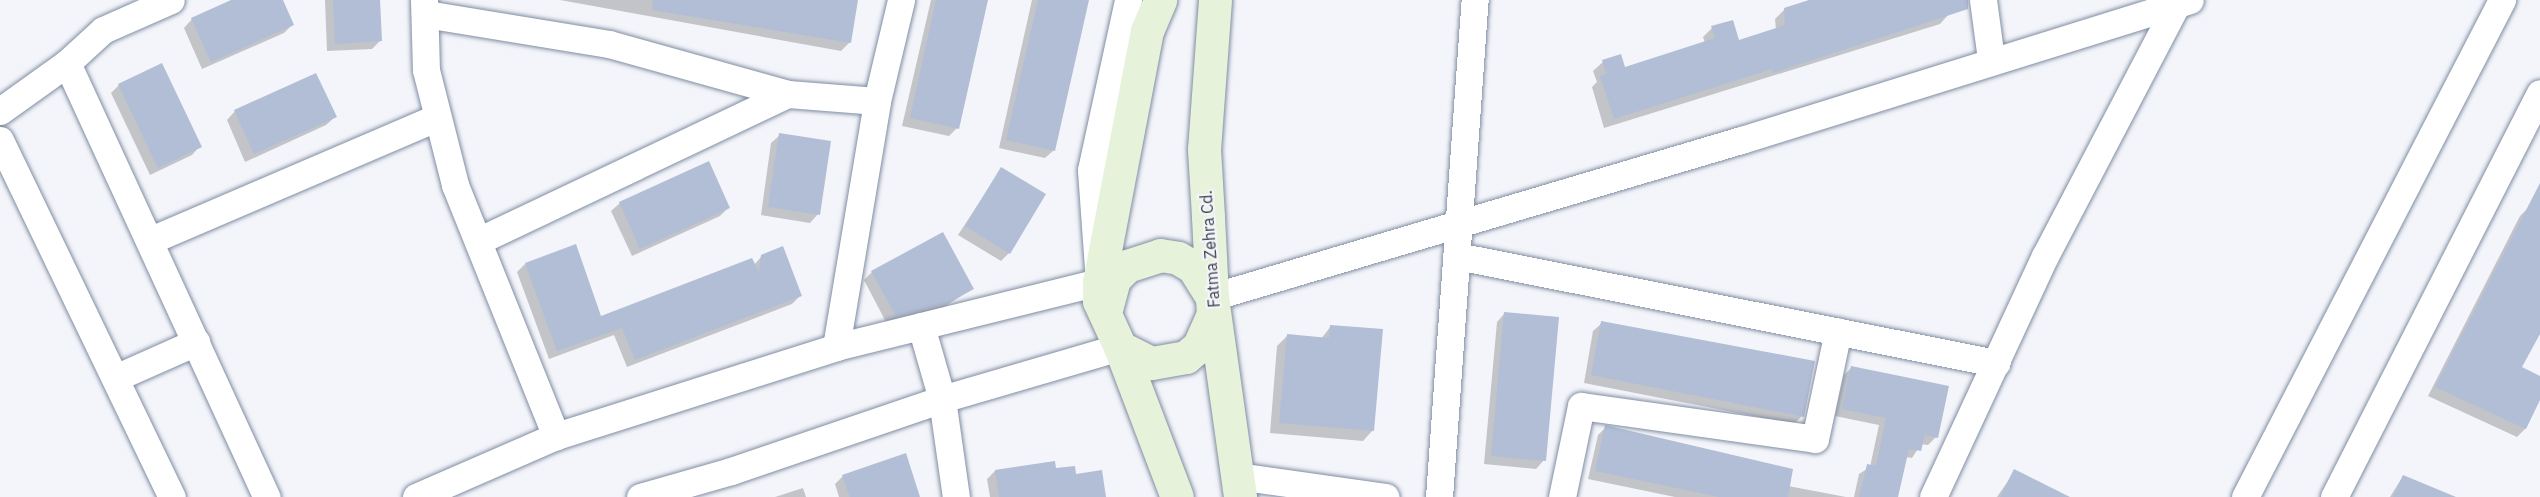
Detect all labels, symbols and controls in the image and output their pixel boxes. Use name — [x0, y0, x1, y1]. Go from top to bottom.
street label: Fatma Zehra Cd. — [1196, 190, 1224, 308]

